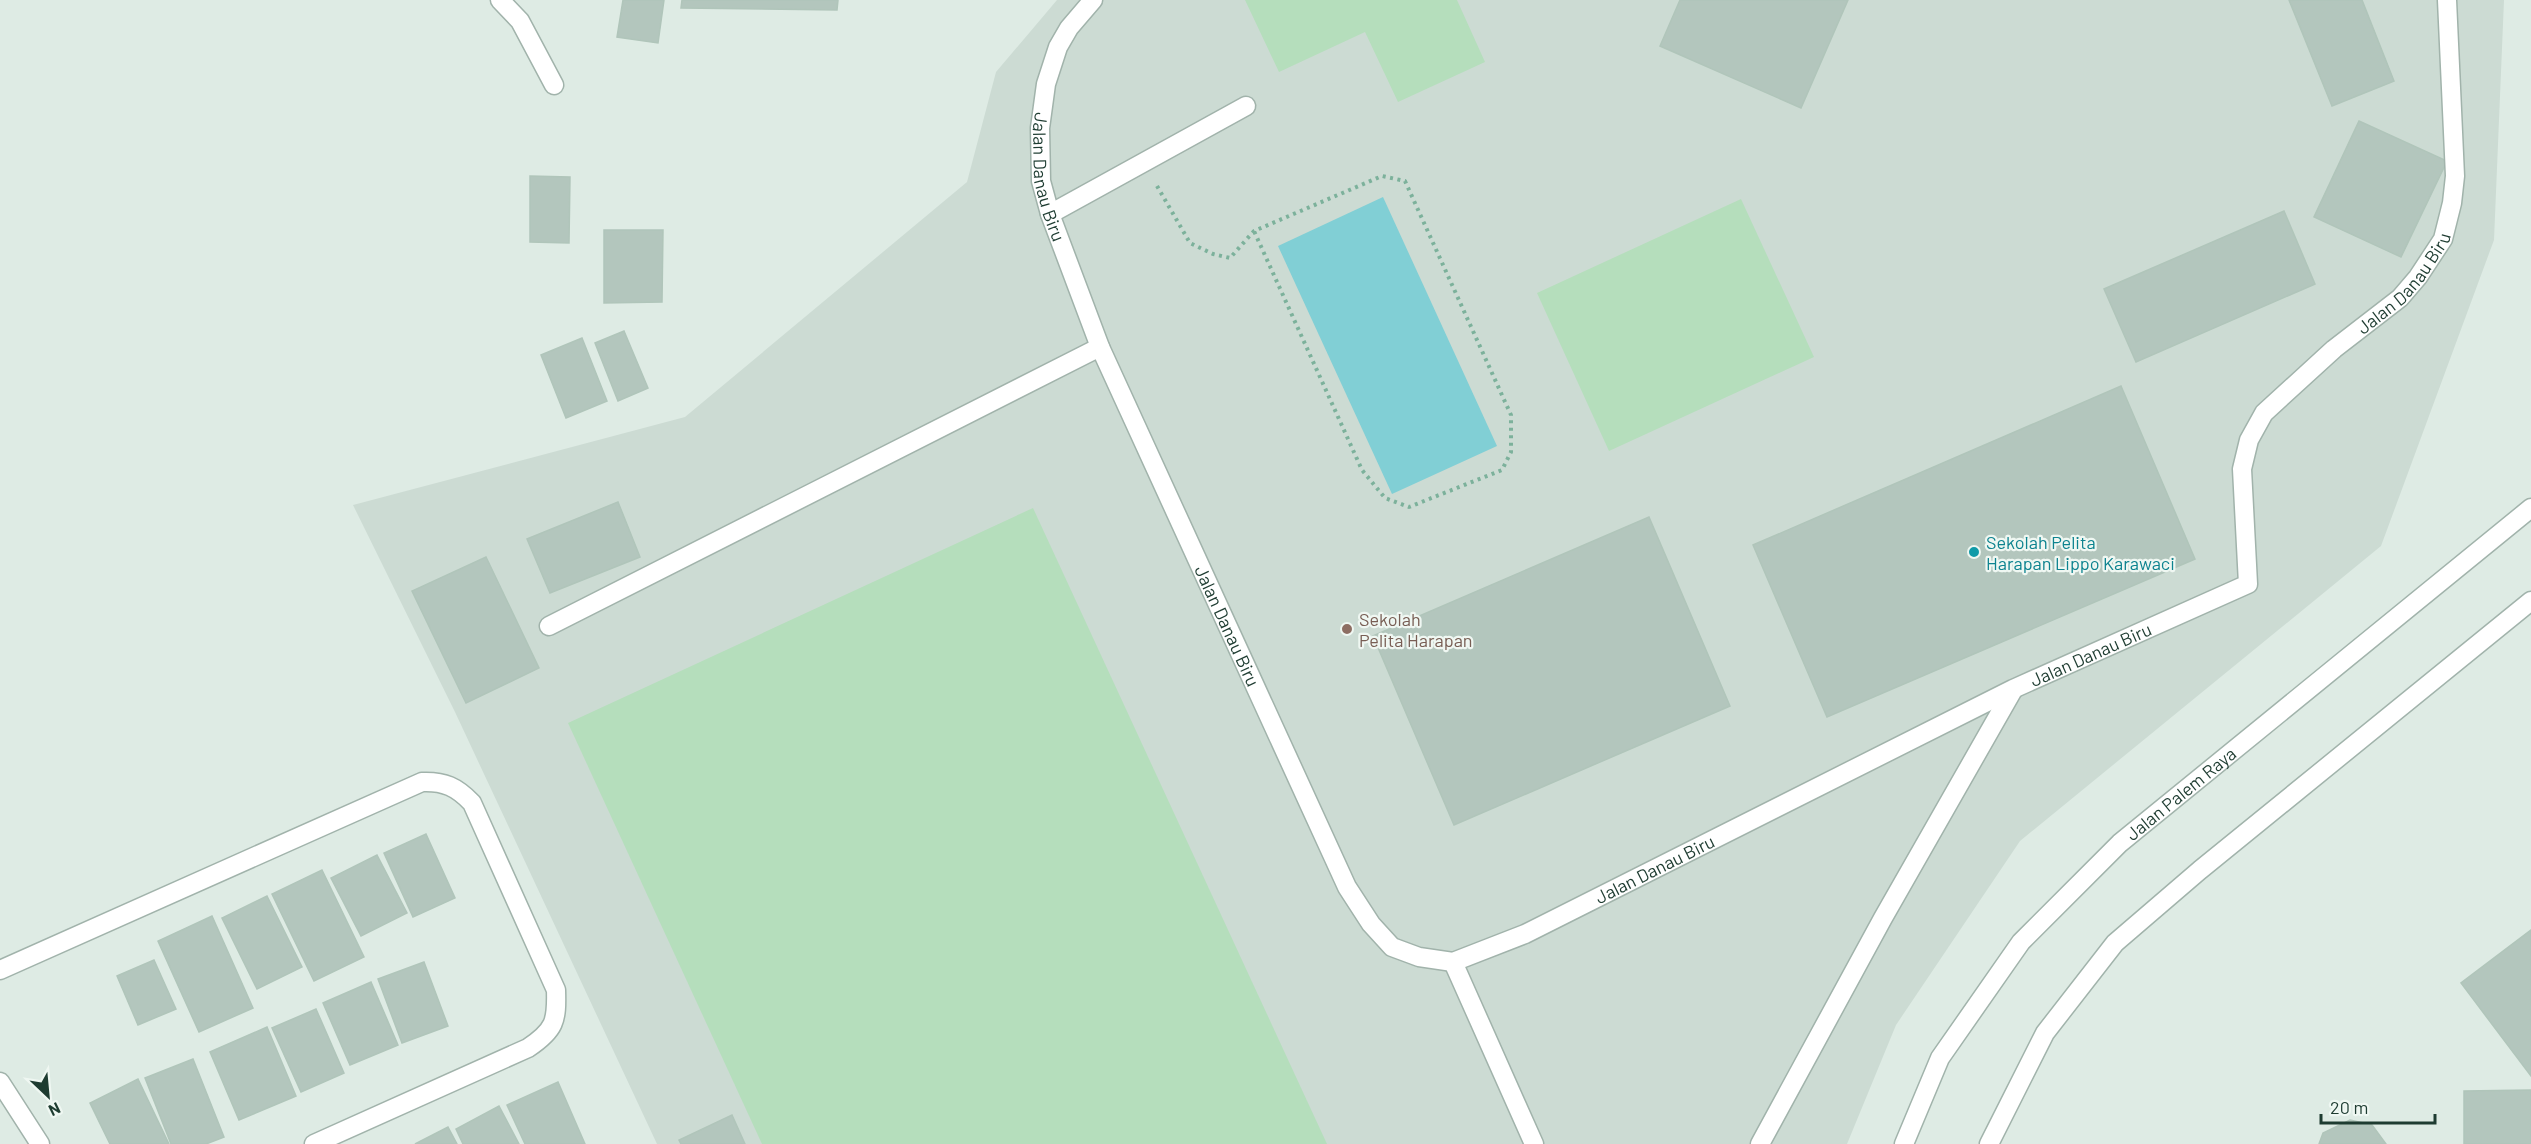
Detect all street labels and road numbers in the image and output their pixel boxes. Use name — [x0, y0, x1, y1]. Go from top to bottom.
street label: Jalan Danau Biru — [1029, 111, 1070, 244]
street label: Jalan Danau Biru — [2352, 231, 2455, 338]
street label: Jalan Danau Biru — [1190, 562, 1265, 690]
street label: Jalan Danau Biru — [2026, 618, 2155, 691]
street label: Jalan Palem Raya — [2121, 742, 2240, 845]
street label: Jalan Danau Biru — [1591, 830, 1718, 908]

